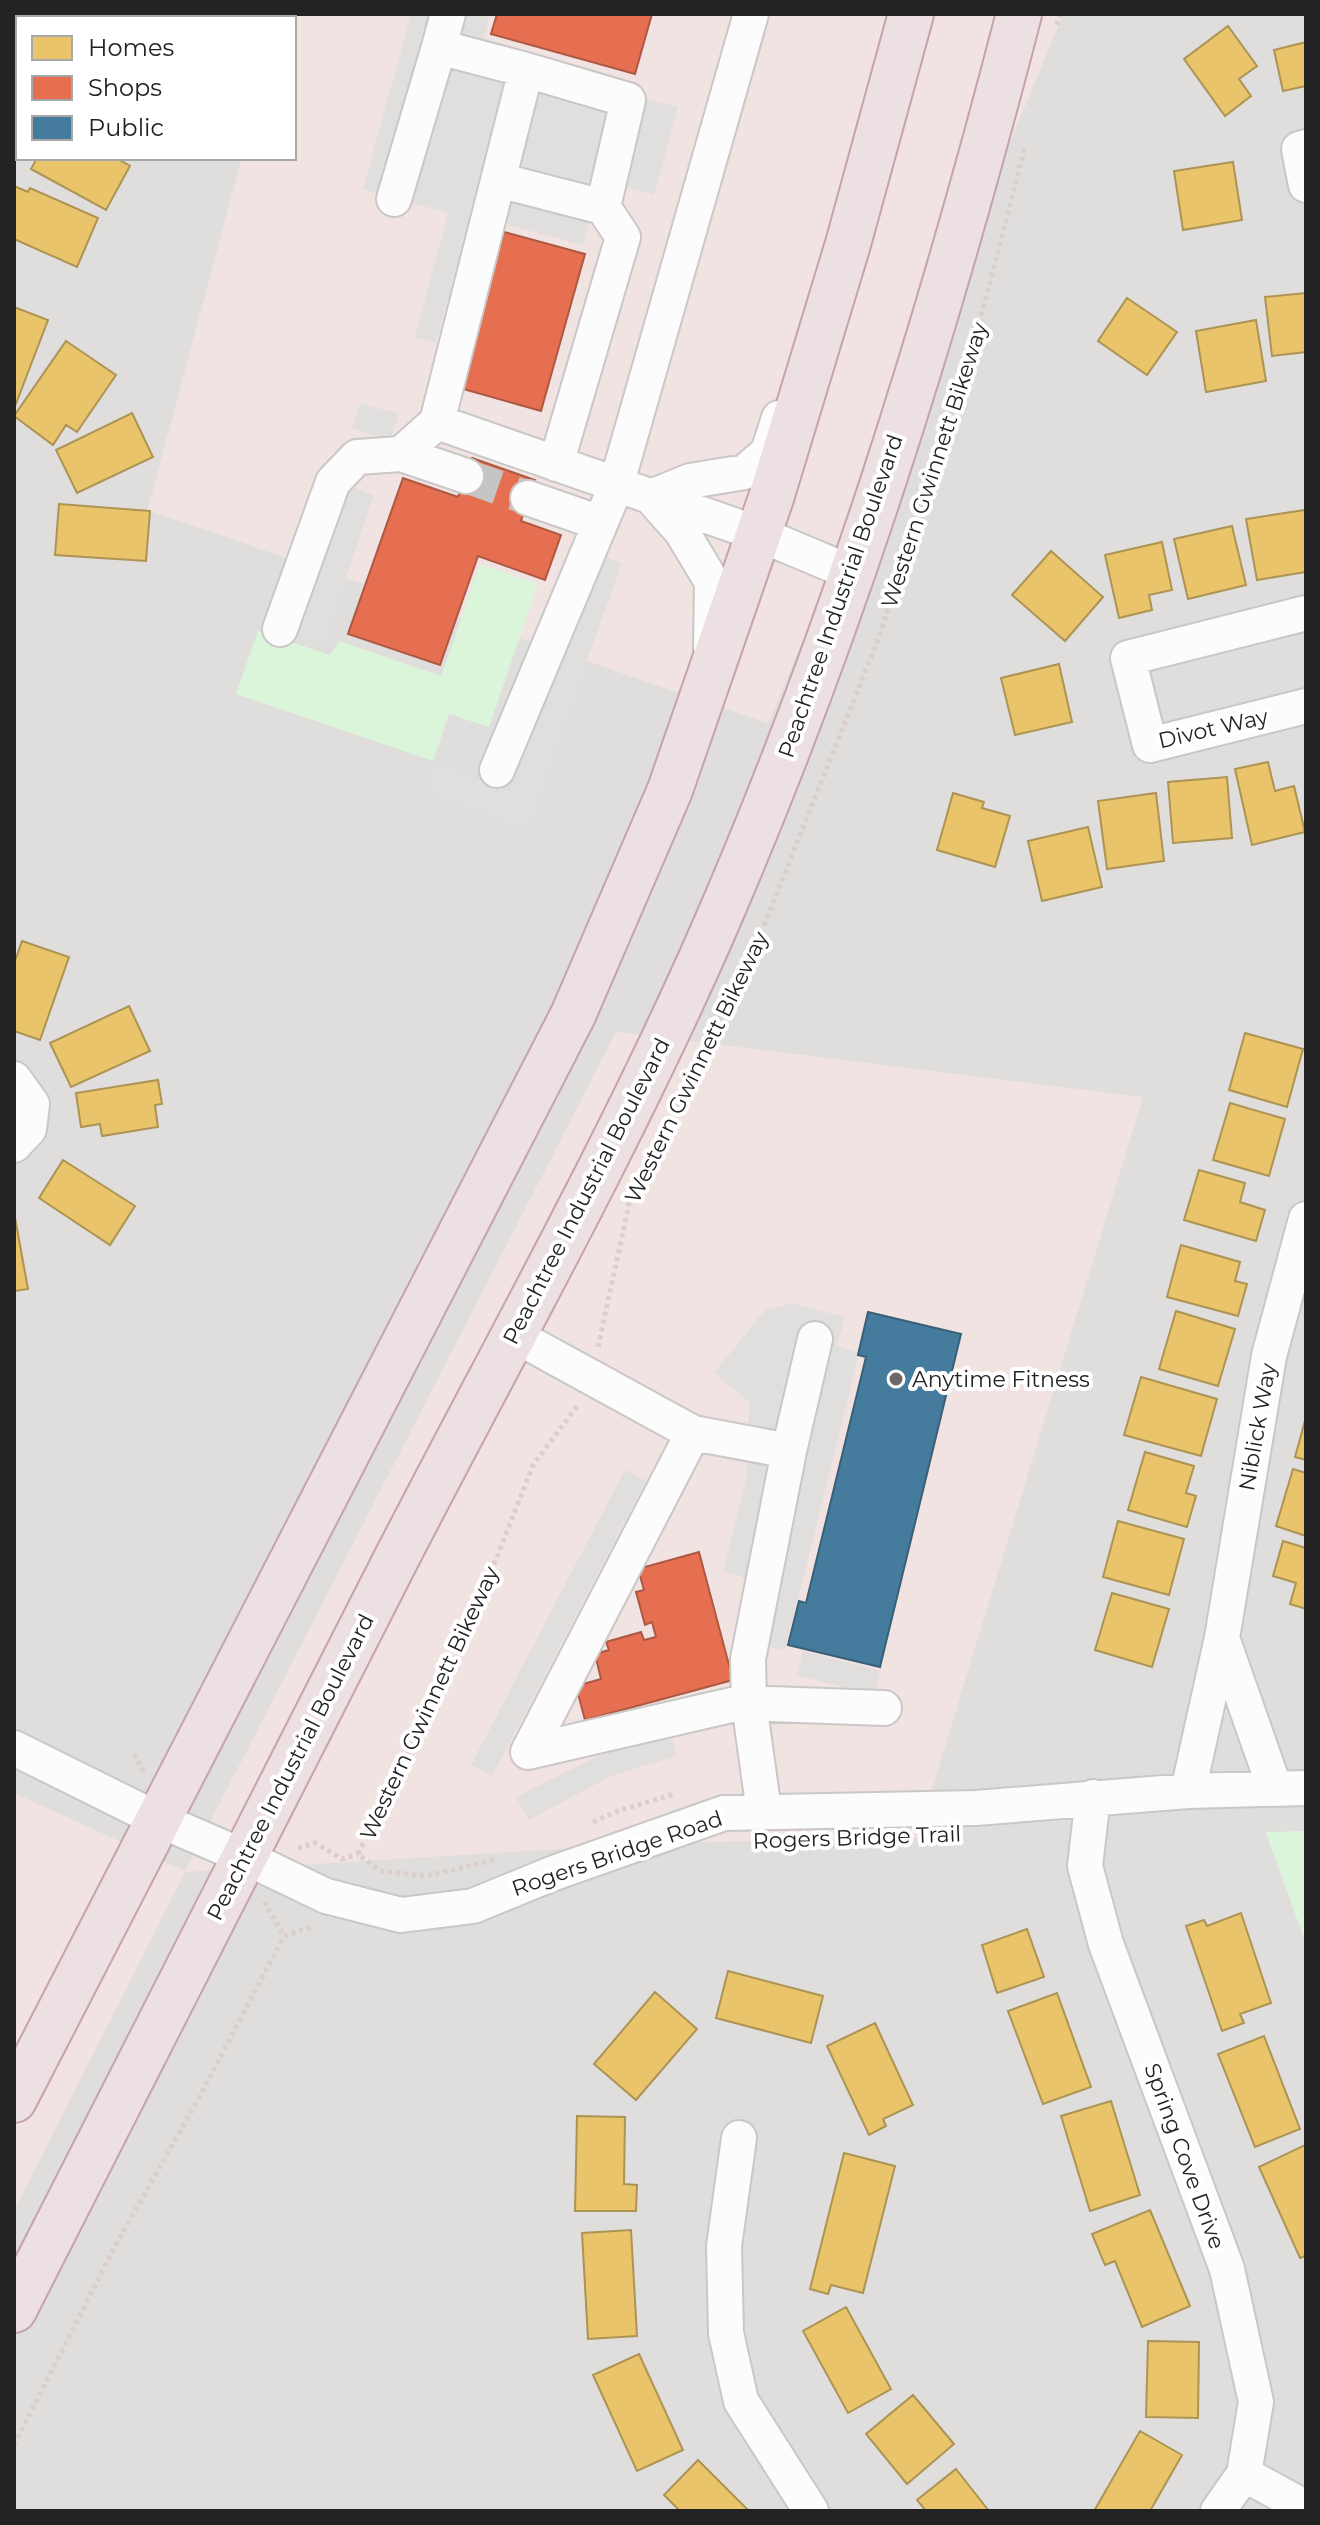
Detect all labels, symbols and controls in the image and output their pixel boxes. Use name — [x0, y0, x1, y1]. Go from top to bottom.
legend — [16, 16, 296, 160]
text: Homes — [88, 33, 174, 62]
text: Shops — [88, 73, 162, 102]
text: Public — [88, 113, 164, 142]
street label: Western Gwinnett Bikeway — [875, 319, 993, 611]
street label: Peachtree Industrial Boulevard — [772, 431, 909, 762]
street label: Divot Way — [1156, 703, 1271, 754]
street label: Western Gwinnett Bikeway — [619, 927, 774, 1207]
street label: Peachtree Industrial Boulevard — [497, 1033, 676, 1349]
street label: Niblick Way — [1233, 1361, 1282, 1493]
place label: Anytime Fitness — [912, 1366, 1090, 1393]
marker: Anytime Fitness — [887, 1370, 905, 1388]
street label: Western Gwinnett Bikeway — [354, 1562, 505, 1844]
street label: Peachtree Industrial Boulevard — [201, 1609, 380, 1925]
street label: Rogers Bridge Road — [508, 1805, 726, 1902]
street label: Rogers Bridge Trail — [752, 1820, 962, 1855]
street label: Spring Cove Drive — [1138, 2060, 1231, 2253]

